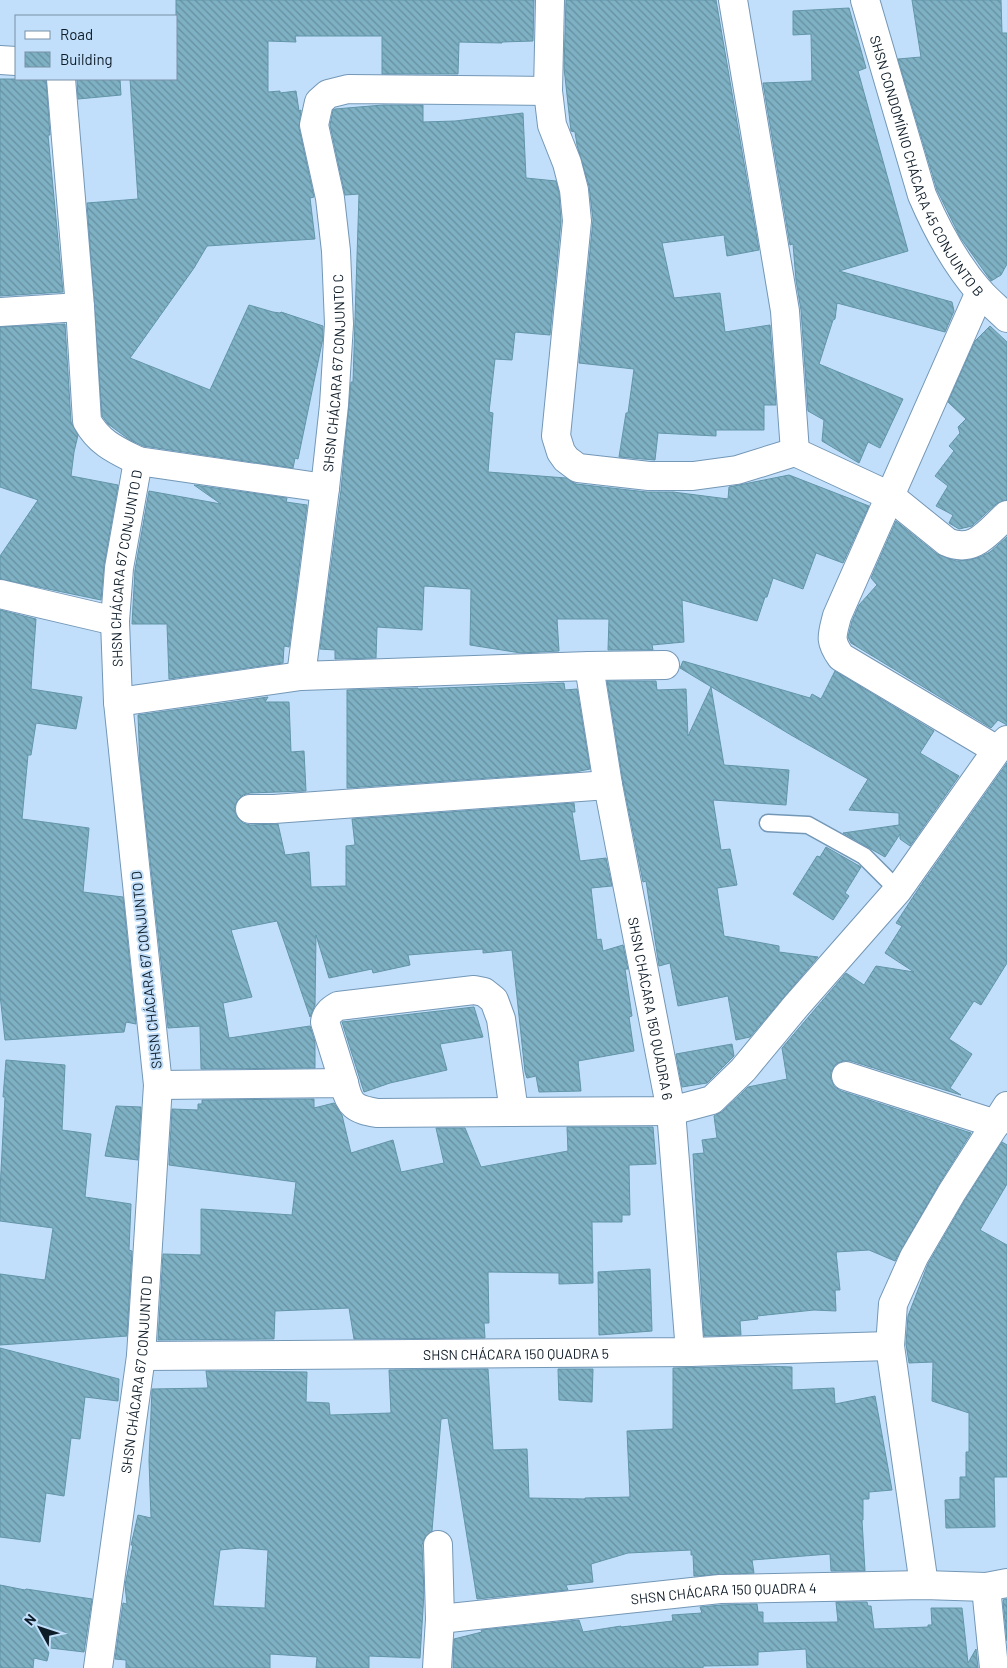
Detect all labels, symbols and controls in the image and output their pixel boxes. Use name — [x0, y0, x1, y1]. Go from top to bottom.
legend — [15, 15, 178, 80]
text: Road — [60, 25, 93, 43]
street label: SHSN CONDOMÍNIO CHÁCARA 45 CONJUNTO B — [867, 33, 988, 299]
text: Building — [60, 50, 113, 68]
street label: SHSN CHÁCARA 67 CONJUNTO C — [318, 274, 348, 473]
street label: SHSN CHÁCARA 67 CONJUNTO D — [106, 468, 145, 667]
street label: SHSN CHÁCARA 67 CONJUNTO D — [127, 870, 165, 1070]
street label: SHSN CHÁCARA 150 QUADRA 6 — [625, 915, 677, 1101]
street label: SHSN CHÁCARA 67 CONJUNTO D — [116, 1275, 155, 1474]
street label: SHSN CHÁCARA 150 QUADRA 5 — [423, 1344, 609, 1362]
street label: SHSN CHÁCARA 150 QUADRA 4 — [630, 1579, 817, 1607]
north arrow — [15, 1603, 65, 1653]
text: N — [20, 1610, 39, 1628]

